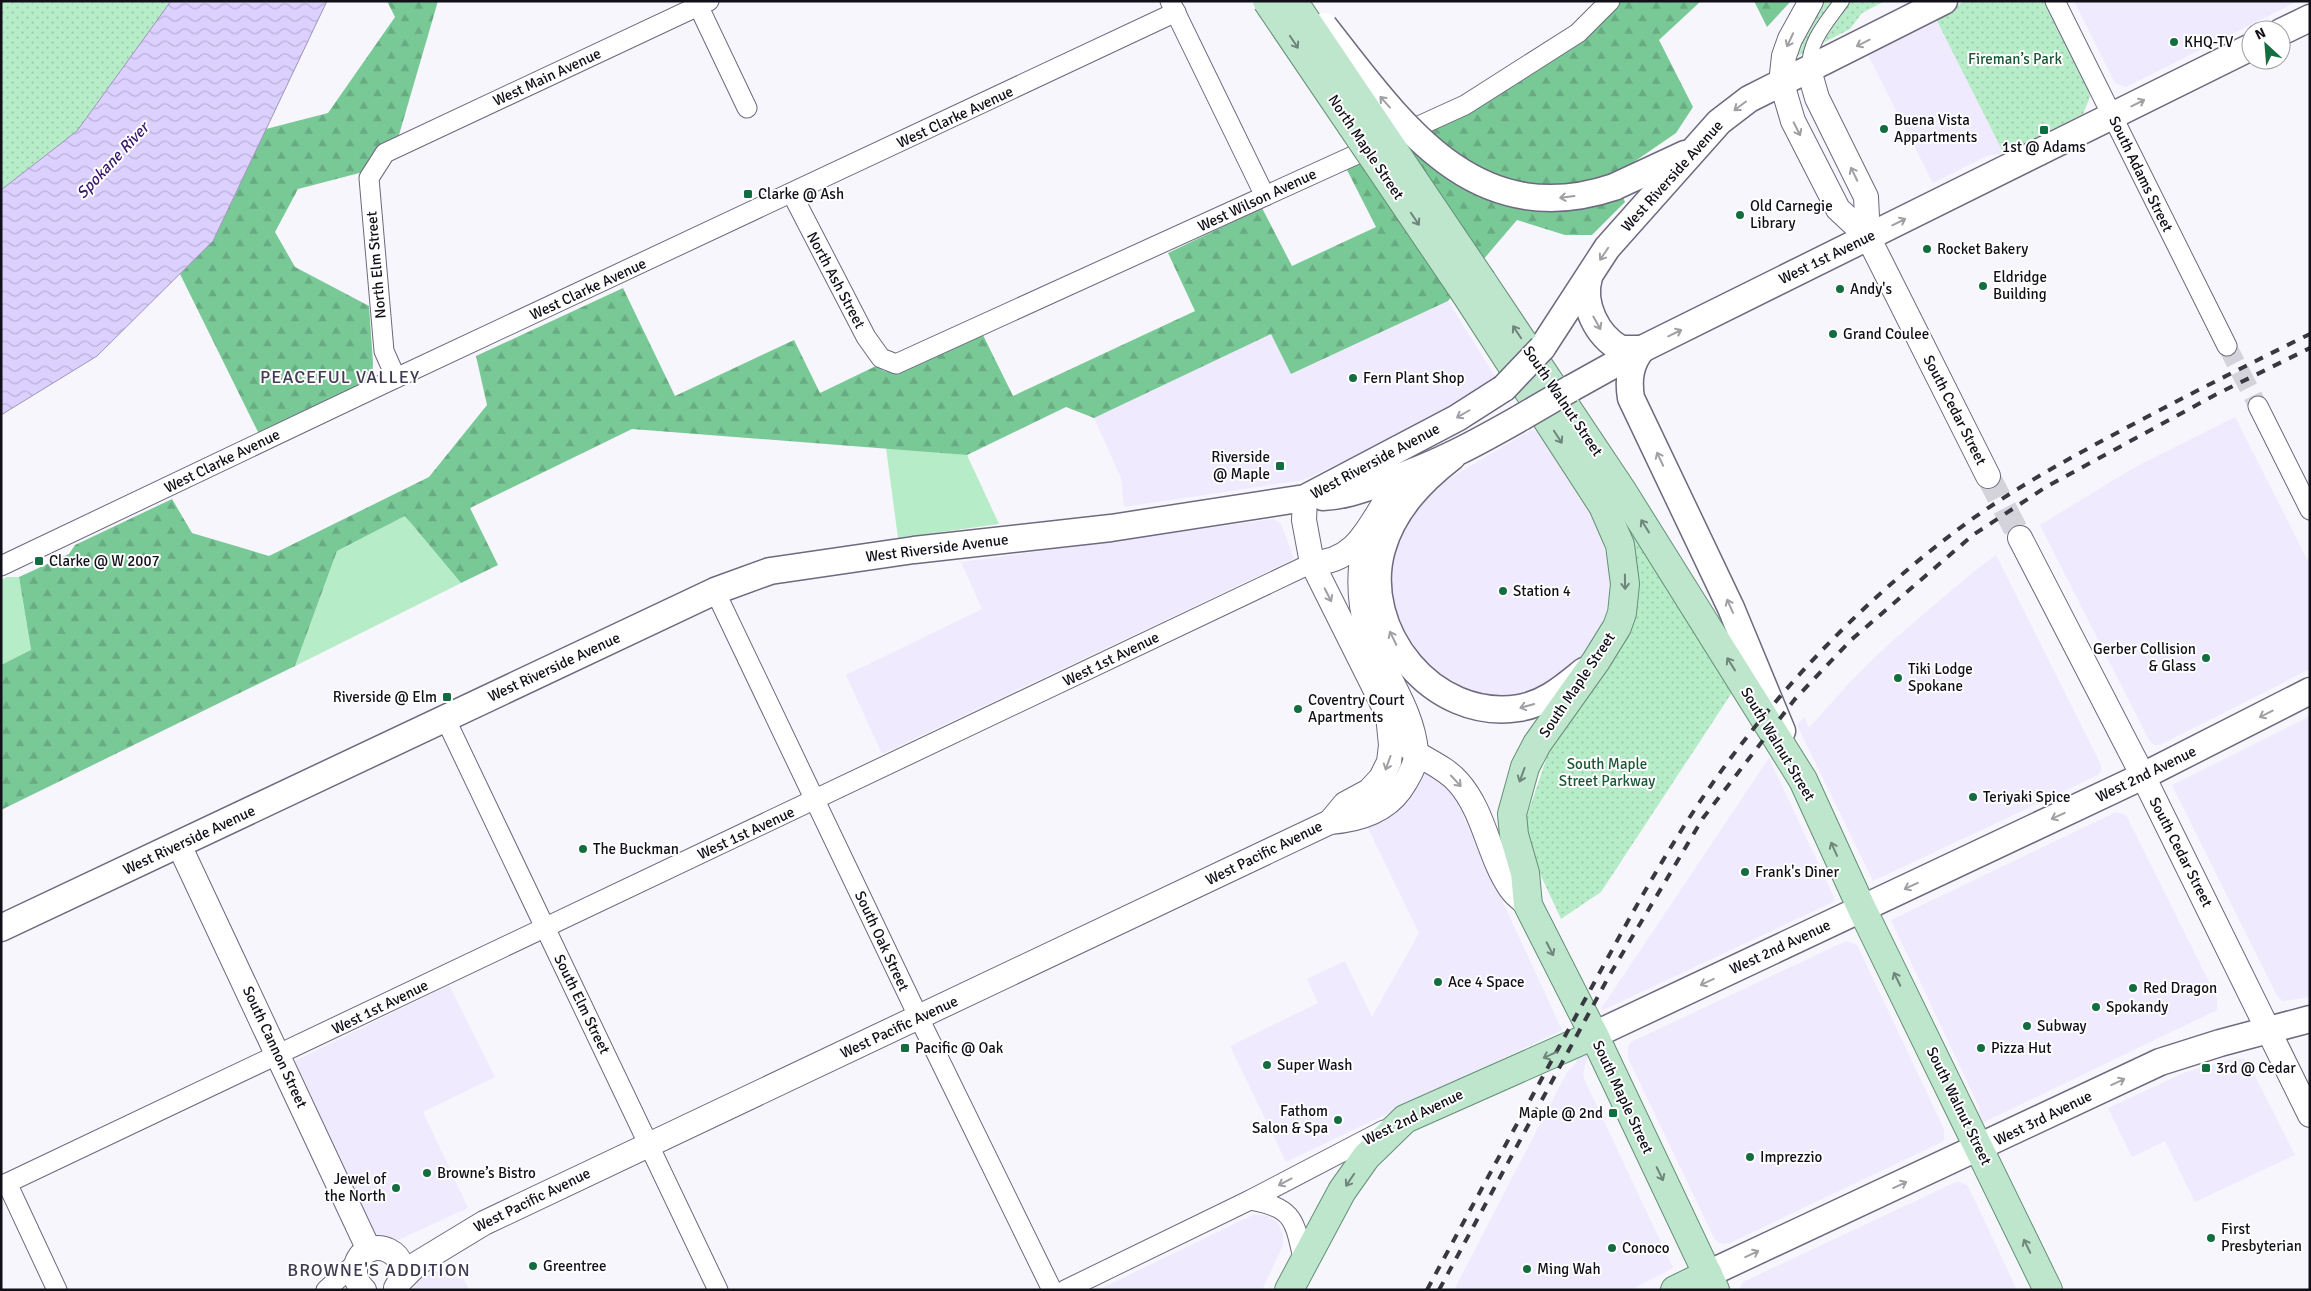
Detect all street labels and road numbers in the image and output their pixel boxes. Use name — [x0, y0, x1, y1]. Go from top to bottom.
street label: West Main Avenue — [490, 44, 604, 110]
street label: West Clarke Avenue — [894, 82, 1016, 152]
street label: North Maple Street — [1324, 91, 1408, 203]
street label: South Adams Street — [2105, 113, 2177, 235]
street label: West Riverside Avenue — [1617, 117, 1727, 235]
street label: West Wilson Avenue — [1195, 165, 1319, 235]
street label: North Elm Street — [362, 211, 390, 319]
street label: West 1st Avenue — [1776, 226, 1878, 288]
street label: North Ash Street — [803, 229, 869, 331]
street label: West Clarke Avenue — [527, 254, 649, 324]
street label: South Walnut Street — [1519, 342, 1607, 460]
street label: South Cedar Street — [1920, 352, 1990, 468]
street label: West Riverside Avenue — [1307, 419, 1443, 503]
street label: West Clarke Avenue — [161, 425, 283, 497]
street label: West Riverside Avenue — [865, 530, 1009, 566]
street label: West Riverside Avenue — [485, 628, 623, 706]
street label: West 1st Avenue — [1060, 628, 1162, 690]
street label: South Maple Street — [1535, 629, 1619, 741]
street label: South Walnut Street — [1737, 684, 1819, 804]
street label: West 2nd Avenue — [2093, 742, 2199, 806]
street label: South Cedar Street — [2146, 794, 2216, 910]
street label: West Riverside Avenue — [120, 801, 258, 879]
street label: West 1st Avenue — [695, 803, 797, 863]
street label: West Pacific Avenue — [1203, 817, 1325, 889]
street label: South Oak Street — [851, 888, 913, 994]
street label: West 2nd Avenue — [1727, 916, 1833, 978]
street label: South Elm Street — [550, 951, 614, 1057]
street label: West 1st Avenue — [329, 976, 431, 1038]
street label: South Cannon Street — [239, 983, 311, 1111]
street label: West Pacific Avenue — [837, 992, 961, 1062]
street label: South Maple Street — [1589, 1038, 1657, 1156]
street label: South Walnut Street — [1923, 1044, 1995, 1168]
street label: West 2nd Avenue — [1360, 1085, 1466, 1149]
street label: West 3rd Avenue — [1991, 1087, 2095, 1149]
street label: West Pacific Avenue — [471, 1164, 593, 1236]

